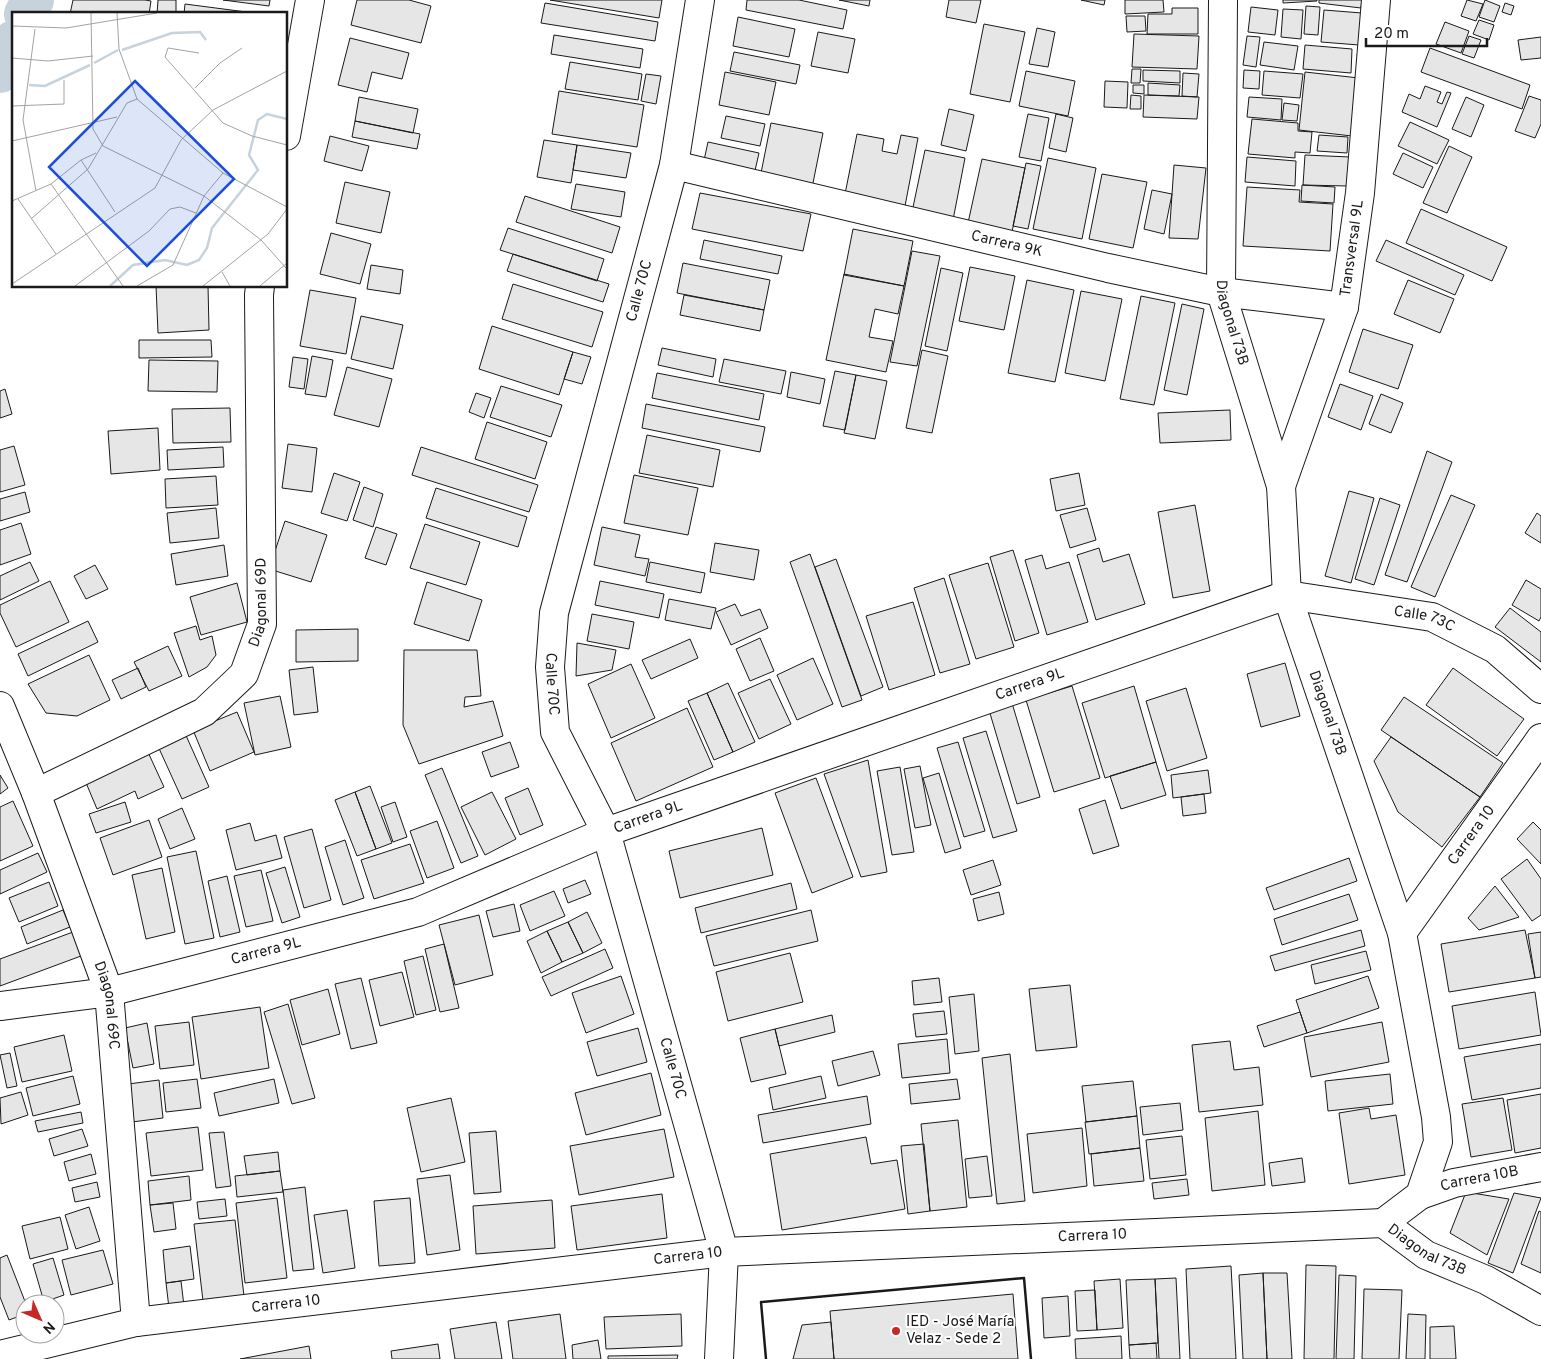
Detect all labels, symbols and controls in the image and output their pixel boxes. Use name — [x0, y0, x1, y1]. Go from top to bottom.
inset map — [12, 12, 288, 288]
scale bar — [1366, 15, 1487, 47]
text: 20 m — [1374, 25, 1409, 44]
street label: Transversal 9L — [1336, 199, 1368, 298]
street label: Carrera 9K — [969, 226, 1045, 262]
street label: Calle 70C — [623, 258, 657, 324]
street label: Diagonal 73B — [1211, 280, 1253, 368]
street label: Diagonal 69D — [245, 558, 272, 650]
street label: Calle 73C — [1393, 602, 1458, 636]
street label: Calle 70C — [540, 652, 563, 716]
street label: Carrera 9L — [993, 664, 1067, 705]
street label: Diagonal 73B — [1304, 668, 1350, 758]
street label: Carrera 9L — [611, 797, 685, 838]
street label: Carrera 10 — [1444, 801, 1500, 869]
street label: Carrera 9L — [229, 933, 303, 970]
street label: Diagonal 69C — [89, 959, 123, 1050]
street label: Calle 70C — [655, 1035, 690, 1101]
street label: Carrera 10B — [1438, 1162, 1520, 1197]
street label: Diagonal 73B — [1384, 1220, 1469, 1280]
street label: Carrera 10 — [1057, 1225, 1128, 1247]
street label: Carrera 10 — [653, 1243, 724, 1270]
street label: Carrera 10 — [250, 1291, 322, 1318]
north arrow — [15, 1294, 65, 1344]
place label: IED - José María Velaz - Sede 2 — [906, 1313, 1014, 1349]
text: N — [39, 1318, 58, 1337]
marker: IED - José María Velaz - Sede 2 — [890, 1325, 902, 1337]

